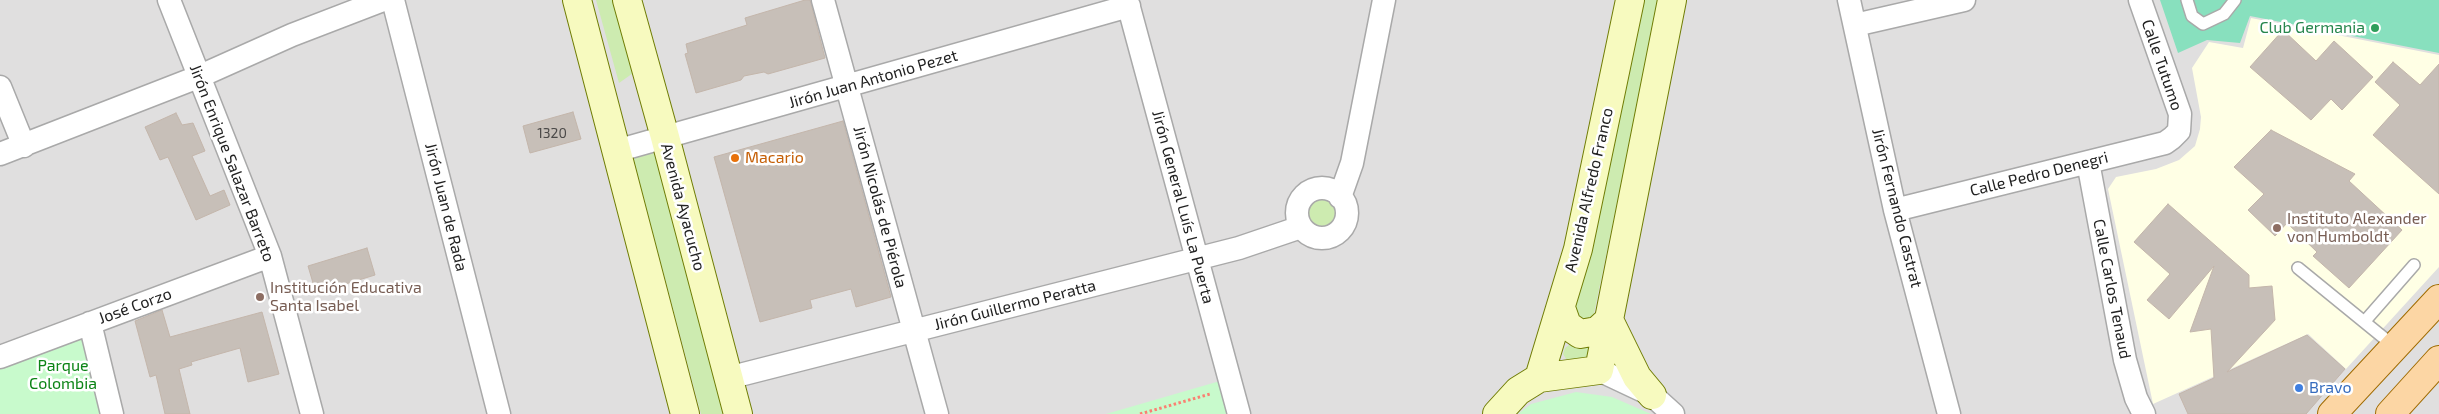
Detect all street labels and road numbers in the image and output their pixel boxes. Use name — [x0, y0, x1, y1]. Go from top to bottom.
street label: Calle Tutumo — [2137, 17, 2187, 113]
street label: Jirón Juan Antonio Pezet — [786, 46, 960, 112]
street label: Jirón Enrique Salazar Barreto — [185, 62, 279, 264]
street label: Avenida Alfredo Franco — [1561, 106, 1617, 274]
street label: Jirón General Luís La Puerta — [1148, 108, 1218, 306]
street label: Jirón Nicolás de Piérola — [849, 124, 911, 290]
street label: Jirón Fernando Castrat — [1868, 126, 1926, 290]
street label: Jirón Juan de Rada — [421, 141, 471, 273]
street label: Avenida Ayacucho — [657, 141, 709, 273]
street label: Calle Pedro Denegri — [1968, 148, 2110, 200]
street label: Calle Carlos Tenaud — [2089, 218, 2135, 360]
street label: Jirón Guillermo Peratta — [932, 276, 1098, 334]
street label: José Corzo — [96, 284, 174, 328]

